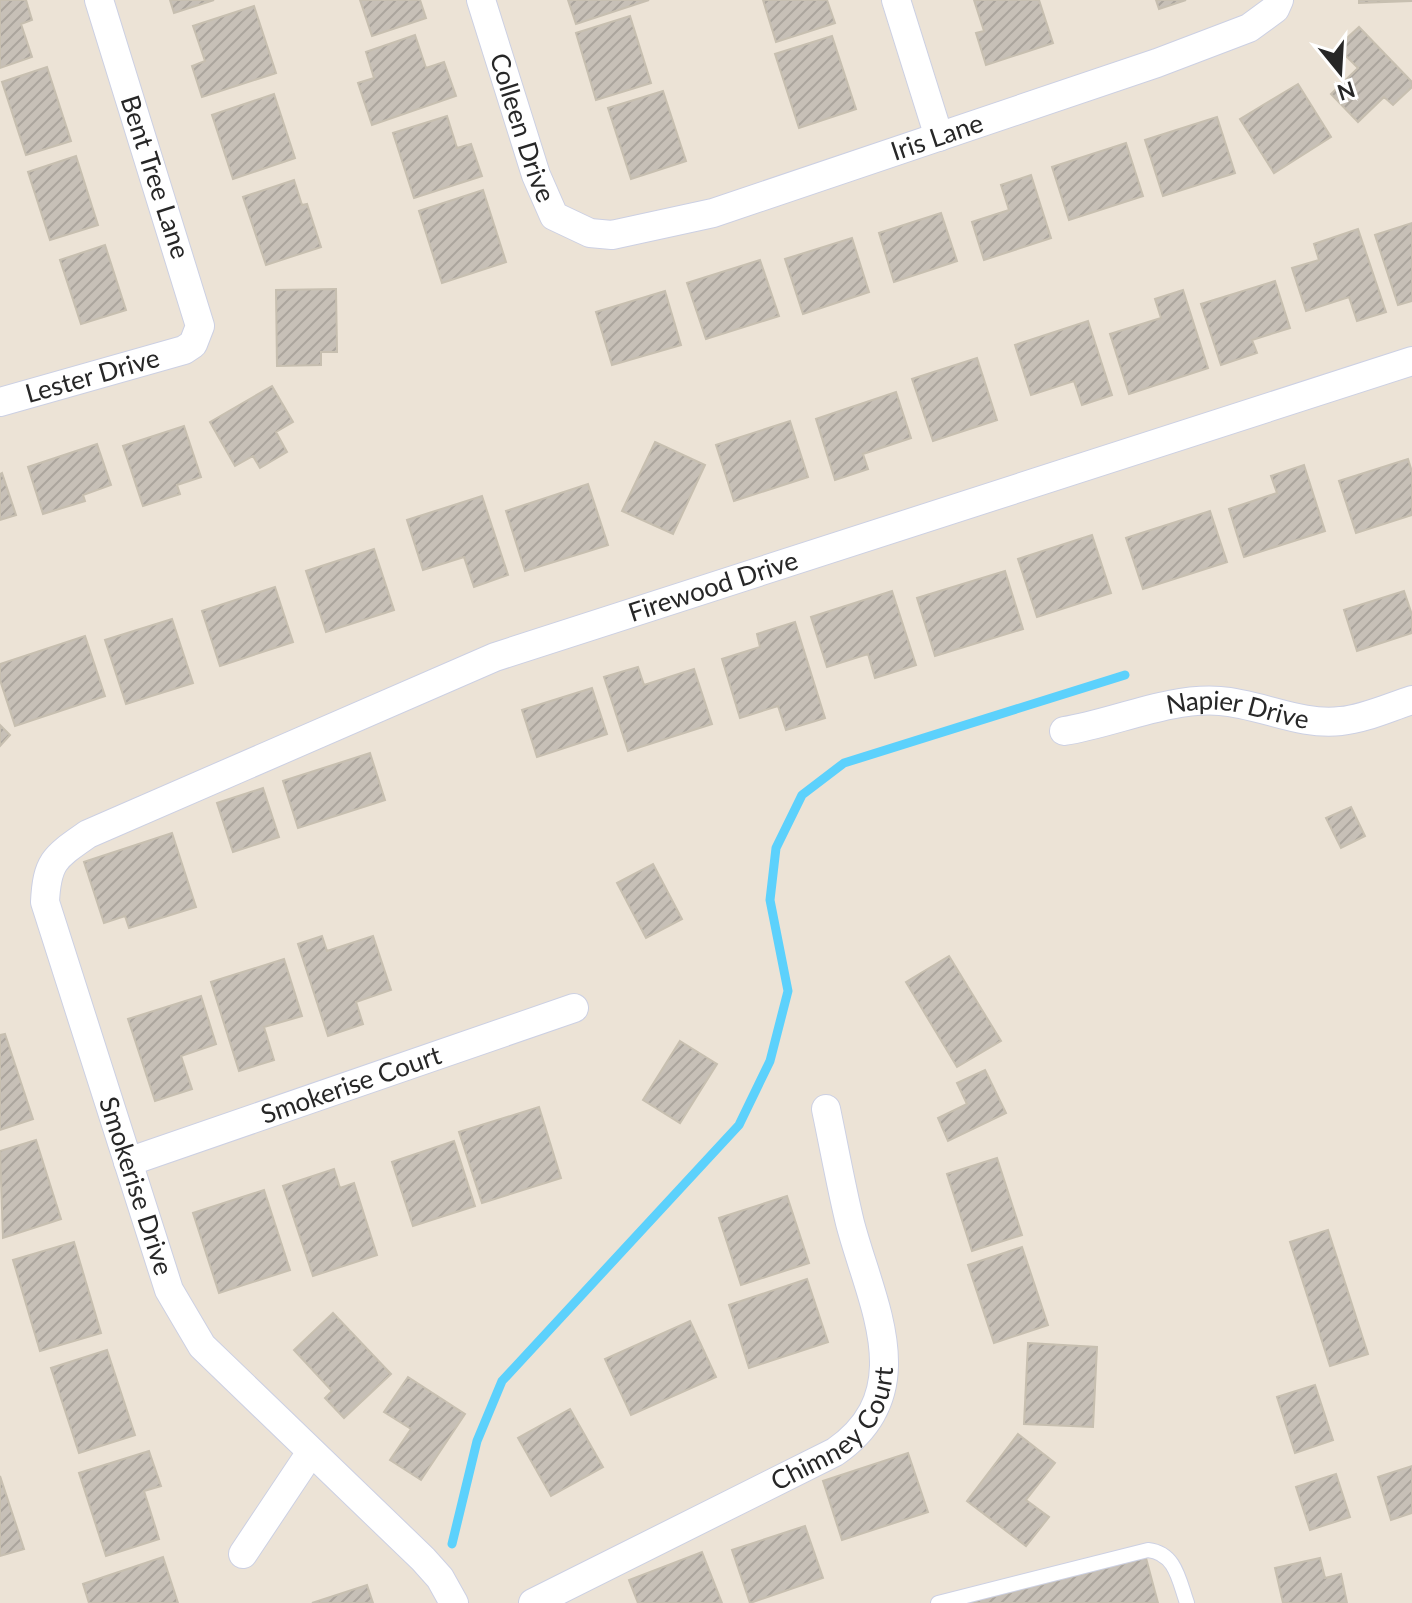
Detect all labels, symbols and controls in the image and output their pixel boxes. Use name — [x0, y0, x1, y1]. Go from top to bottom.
north arrow — [1300, 32, 1380, 112]
street label: Colleen Drive — [484, 49, 563, 207]
text: N — [1334, 76, 1359, 107]
street label: Bent Tree Lane — [114, 91, 197, 262]
street label: Iris Lane — [886, 106, 987, 167]
street label: Lester Drive — [21, 341, 163, 409]
street label: Firewood Drive — [624, 543, 802, 628]
street label: Napier Drive — [1164, 683, 1312, 735]
street label: Smokerise Court — [256, 1038, 446, 1130]
street label: Smokerise Drive — [93, 1093, 181, 1279]
street label: Chimney Court — [765, 1365, 899, 1497]

